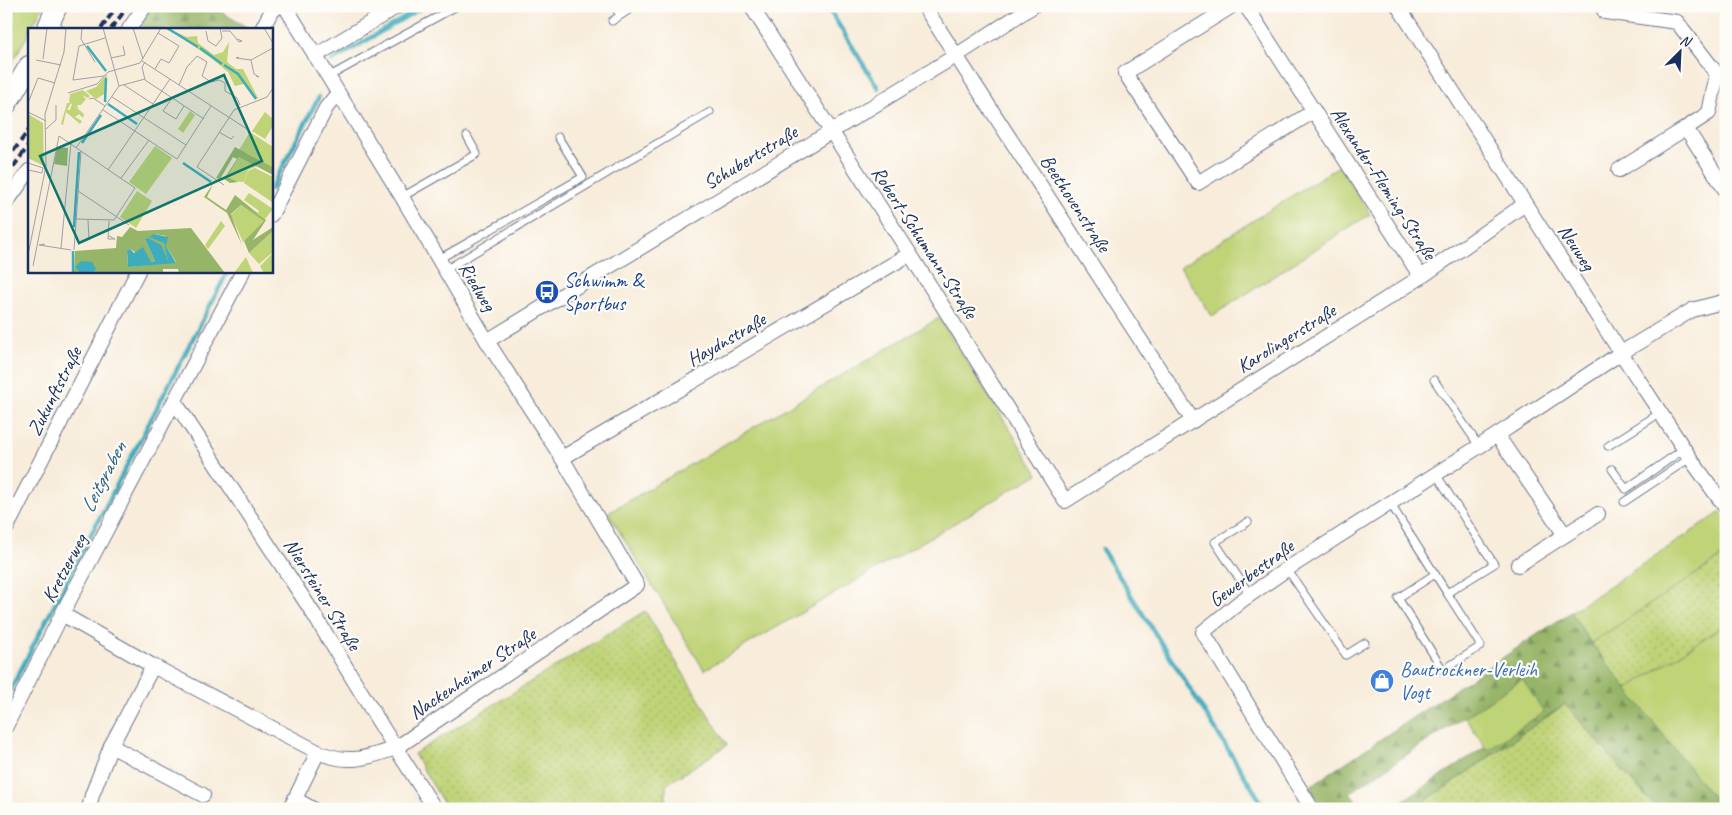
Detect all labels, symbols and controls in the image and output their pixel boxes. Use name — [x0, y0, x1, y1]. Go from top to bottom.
inset map — [28, 28, 272, 272]
north arrow — [1654, 28, 1704, 78]
text: N — [1678, 31, 1695, 51]
street label: Alexander-Fleming-Straße — [1325, 102, 1443, 266]
street label: Schubertstraße — [699, 119, 803, 195]
street label: Beethovenstraße — [1035, 150, 1117, 258]
street label: Robert-Schumann-Straße — [866, 161, 984, 325]
street label: Neuweg — [1552, 219, 1602, 277]
street label: Riedweg — [453, 257, 503, 317]
place label: Schwimm & Sportbus — [564, 268, 646, 316]
bus stop icon: Schwimm & Sportbus — [534, 279, 560, 305]
street label: Karolingerstraße — [1232, 297, 1342, 379]
street label: Haydnstraße — [682, 306, 772, 372]
street label: Zukunftstraße — [21, 341, 88, 440]
water label: Leitgraben — [74, 436, 132, 517]
street label: Kretzerweg — [36, 528, 94, 607]
street label: Gewerbestraße — [1204, 533, 1300, 613]
street label: Niersteiner Straße — [278, 534, 368, 656]
street label: Nackenheimer Straße — [404, 621, 542, 725]
place label: Bautrockner-Verleih Vogt — [1400, 657, 1538, 705]
shop icon: Bautrockner-Verleih Vogt — [1369, 668, 1395, 694]

